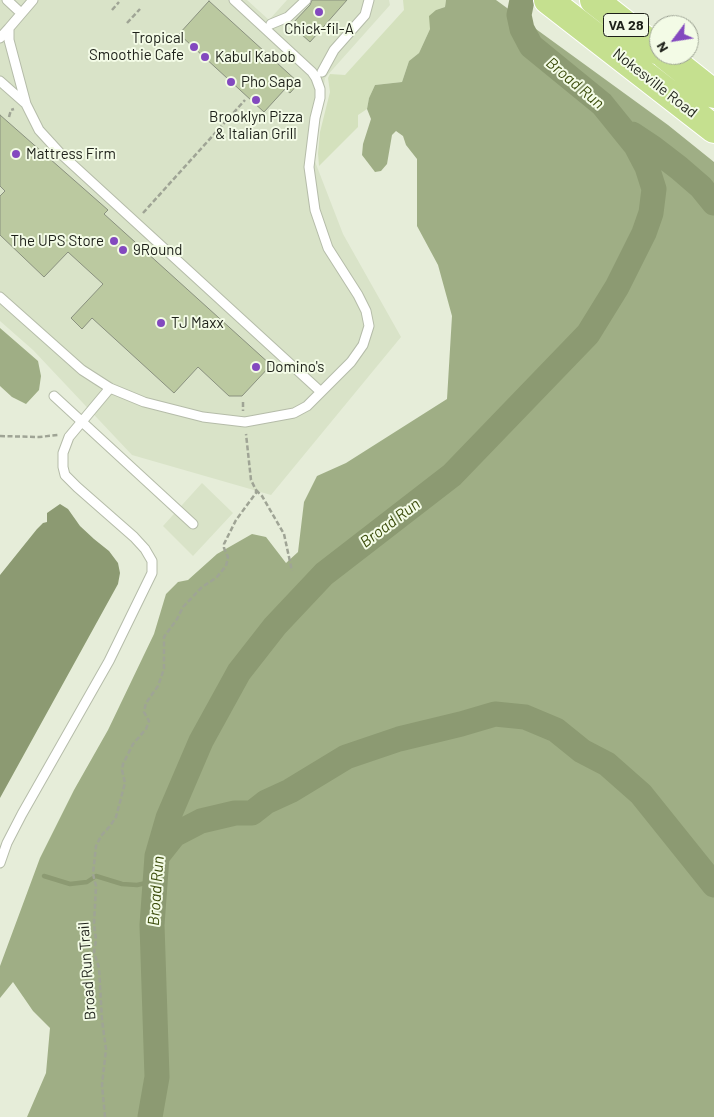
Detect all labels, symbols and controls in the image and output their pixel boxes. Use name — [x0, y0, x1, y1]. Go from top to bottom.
marker: Chick-fil-A — [313, 6, 325, 18]
road number: VA 28 — [604, 14, 648, 36]
north arrow — [649, 15, 699, 65]
place label: Chick-fil-A — [284, 20, 354, 38]
place label: Tropical Smoothie Cafe — [89, 29, 184, 64]
marker: Tropical Smoothie Cafe — [188, 41, 200, 53]
street label: Nokesville Road — [609, 44, 701, 122]
place label: Kabul Kabob — [215, 48, 296, 66]
marker: Kabul Kabob — [199, 51, 211, 63]
water label: Broad Run — [542, 53, 608, 113]
place label: Pho Sapa — [241, 73, 301, 91]
marker: Pho Sapa — [225, 76, 237, 88]
marker: Brooklyn Pizza & Italian Grill — [250, 94, 262, 106]
place label: Brooklyn Pizza & Italian Grill — [209, 108, 303, 143]
place label: Mattress Firm — [26, 145, 116, 163]
marker: Mattress Firm — [10, 148, 22, 160]
place label: The UPS Store — [11, 232, 104, 250]
marker: The UPS Store — [108, 235, 120, 247]
place label: 9Round — [133, 241, 182, 259]
marker: 9Round — [117, 244, 129, 256]
place label: TJ Maxx — [171, 314, 224, 332]
marker: TJ Maxx — [155, 317, 167, 329]
place label: Domino's — [266, 358, 324, 376]
marker: Domino's — [250, 361, 262, 373]
water label: Broad Run — [356, 494, 424, 552]
water label: Broad Run — [144, 855, 168, 927]
street label: Broad Run Trail — [75, 921, 99, 1021]

